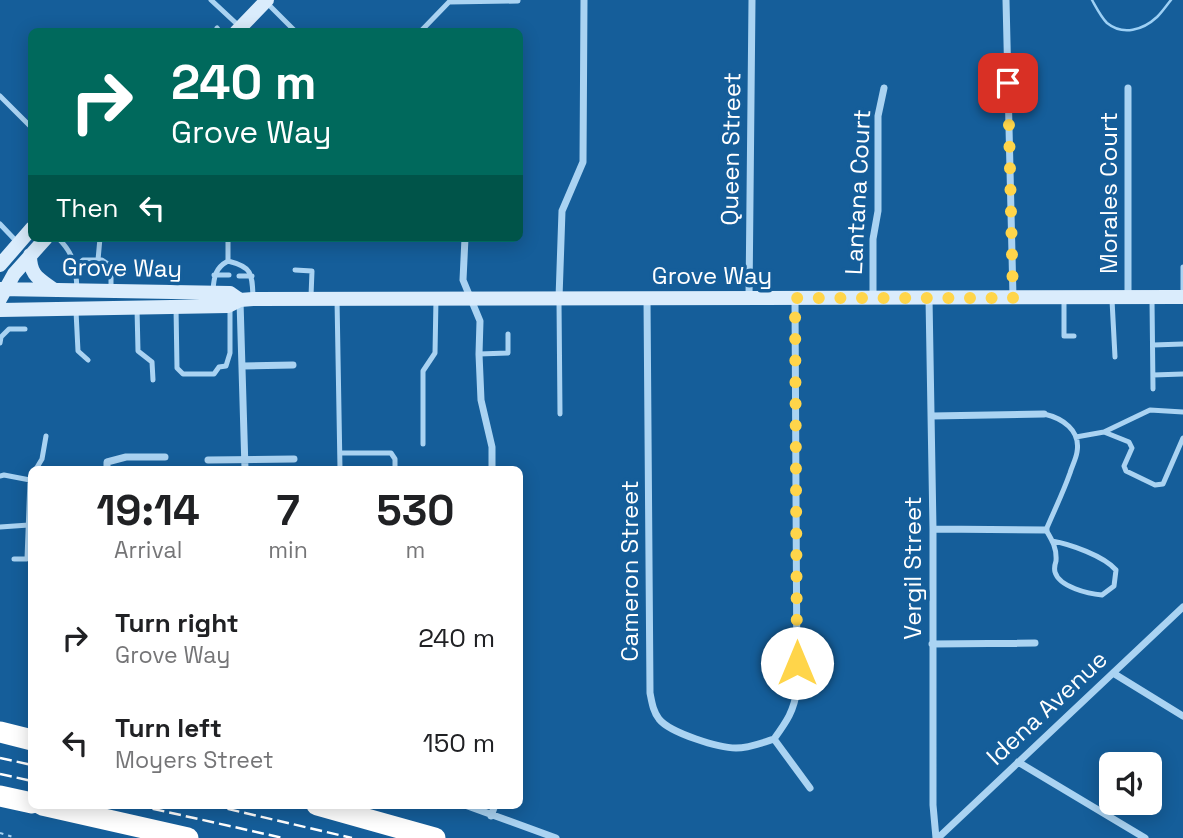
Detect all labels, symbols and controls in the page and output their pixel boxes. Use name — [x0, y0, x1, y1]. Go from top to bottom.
text: 240 m — [171, 51, 317, 113]
pin — [978, 53, 1038, 113]
icon: right — [56, 56, 147, 147]
icon: arrive — [989, 64, 1027, 102]
street label: Queen Street — [714, 72, 747, 226]
street label: Lantana Court — [838, 108, 877, 276]
text: Grove Way — [171, 112, 332, 152]
street label: Morales Court — [1093, 112, 1124, 274]
icon: left — [133, 189, 171, 227]
text: Then — [56, 191, 119, 225]
street label: Grove Way — [62, 251, 182, 284]
street label: Grove Way — [652, 260, 772, 291]
street label: Cameron Street — [614, 480, 645, 662]
text: 19:14 — [97, 484, 200, 537]
text: 7 — [276, 484, 300, 537]
text: 530 — [376, 484, 454, 537]
street label: Vergil Street — [897, 496, 928, 640]
text: Arrival — [114, 535, 182, 565]
text: min — [268, 535, 308, 565]
text: m — [406, 535, 425, 565]
text: Turn right — [115, 606, 239, 640]
icon: right — [56, 619, 94, 657]
text: 240 m — [418, 621, 495, 655]
position arrow — [760, 626, 834, 700]
text: Grove Way — [115, 640, 230, 670]
street label: Idena Avenue — [980, 644, 1114, 772]
text: Turn left — [115, 711, 222, 745]
icon: left — [56, 724, 94, 762]
text: 150 m — [423, 726, 495, 760]
text: Moyers Street — [115, 745, 274, 775]
map controls — [1099, 752, 1162, 815]
button: sound — [1099, 752, 1162, 815]

